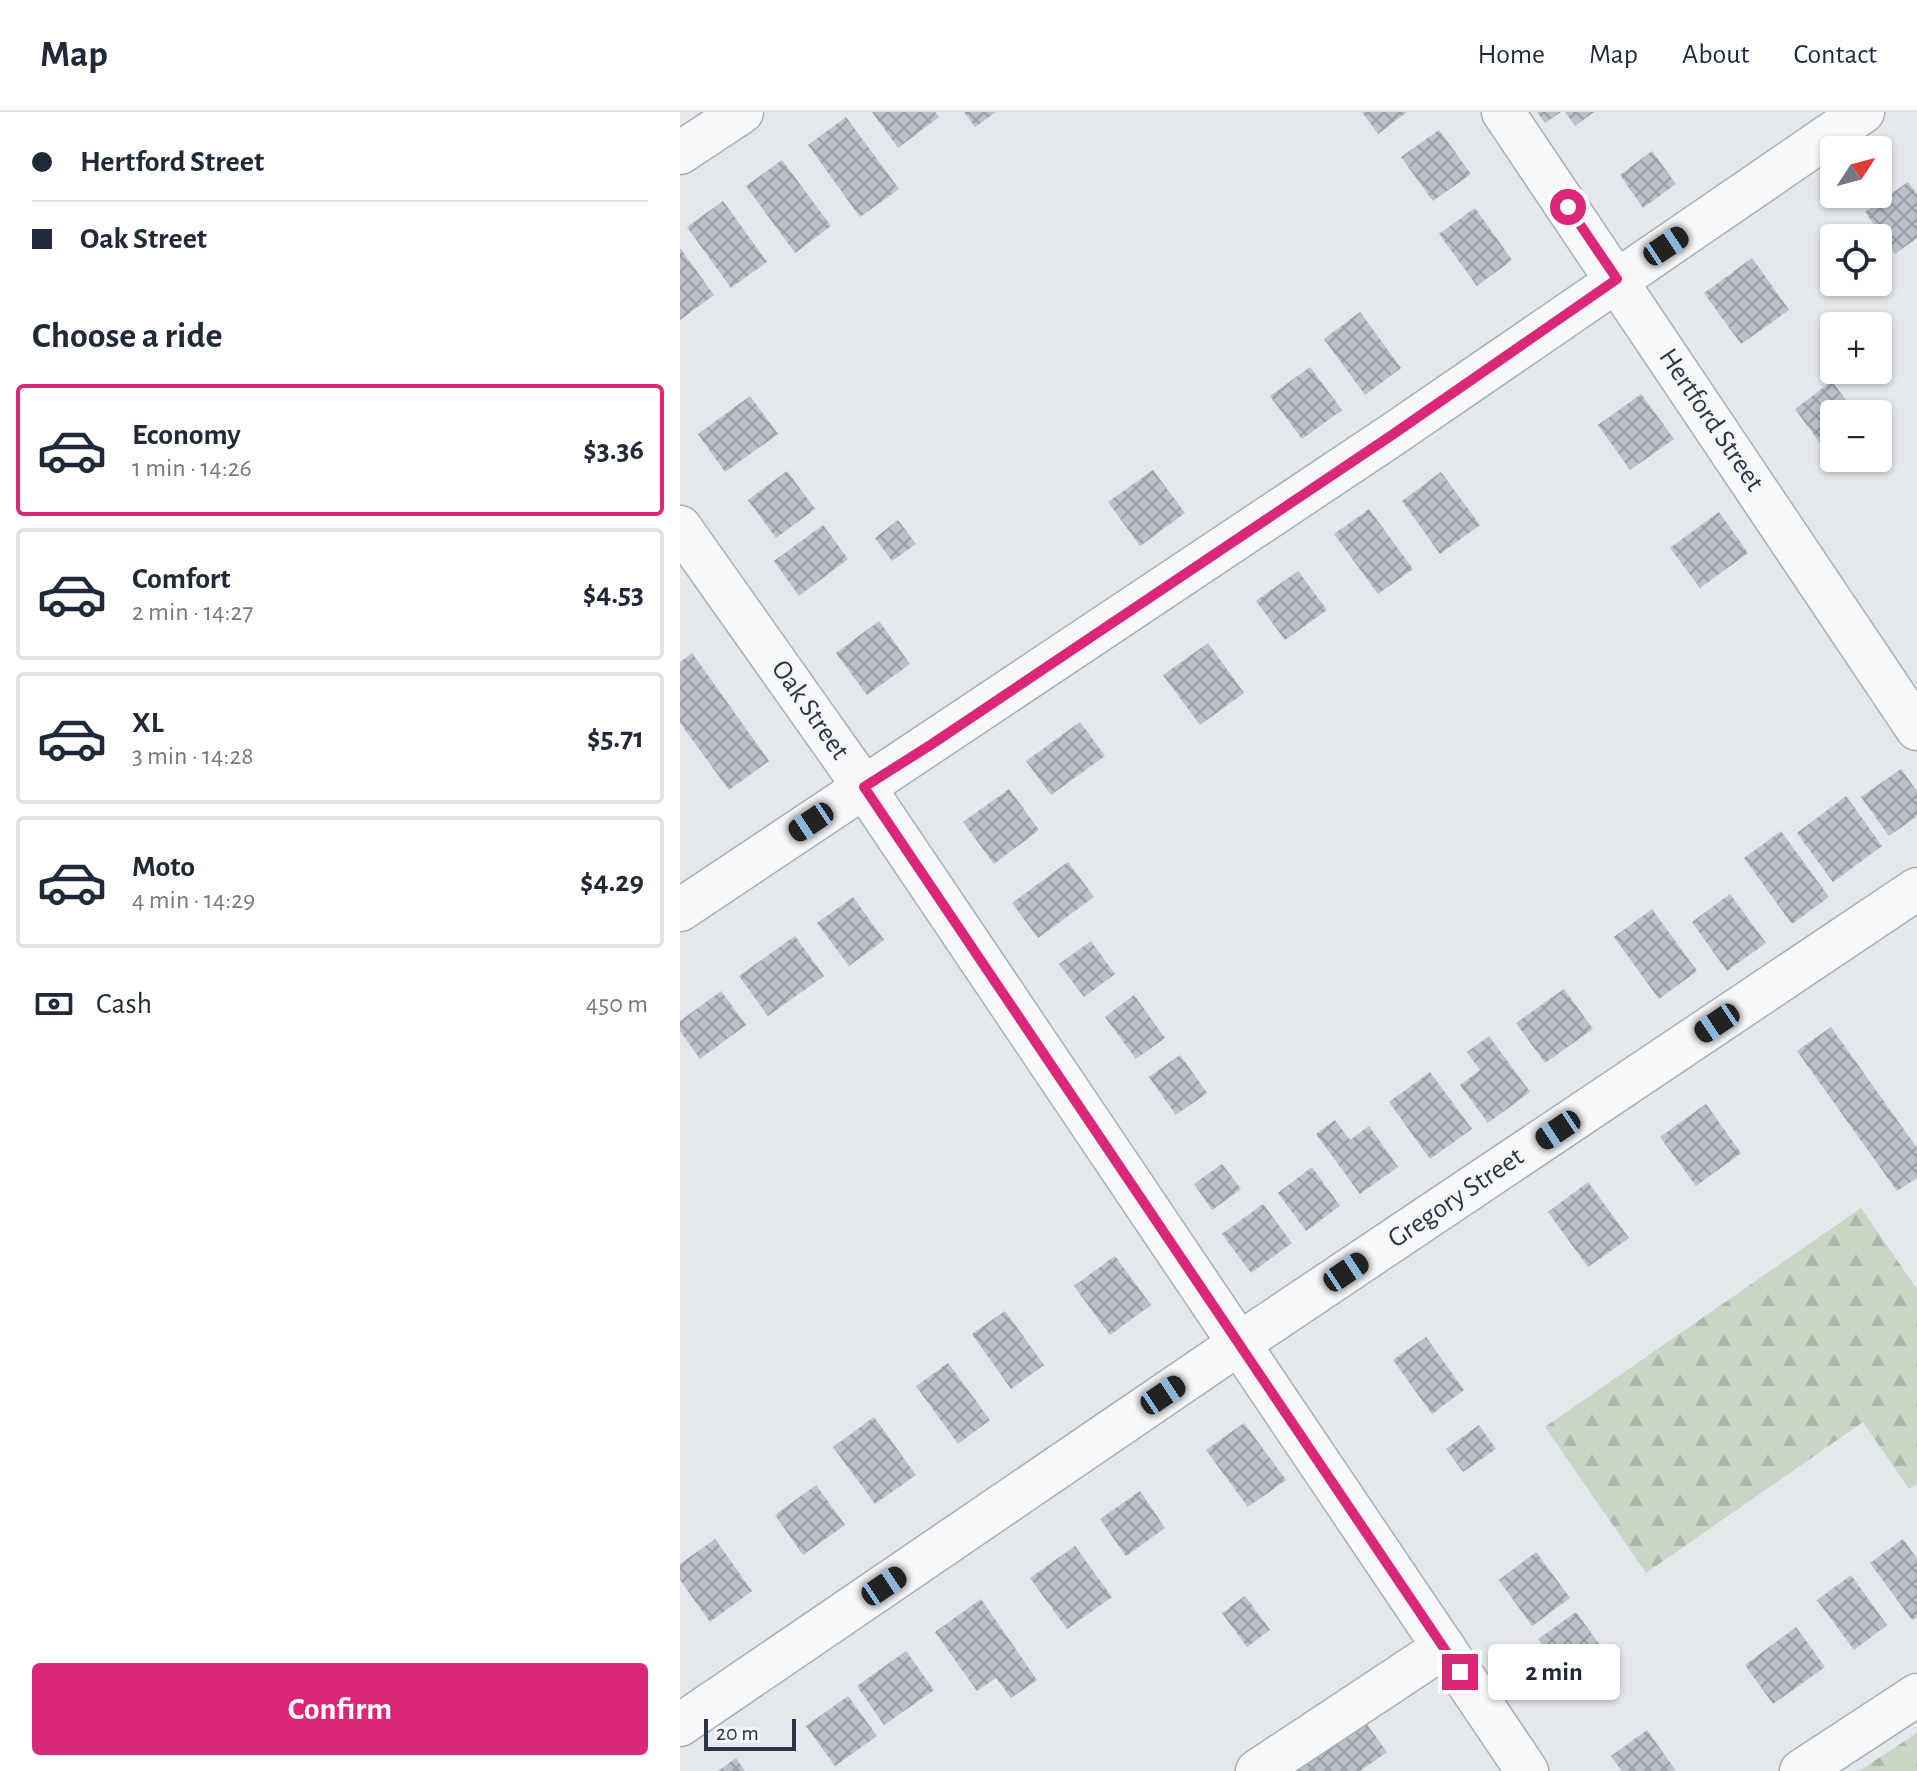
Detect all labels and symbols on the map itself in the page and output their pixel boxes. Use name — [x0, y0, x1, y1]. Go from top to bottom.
north arrow — [1820, 136, 1892, 208]
route start — [1550, 189, 1586, 225]
car — [1639, 223, 1693, 269]
street label: Hertford Street — [1653, 344, 1769, 496]
street label: Oak Street — [766, 655, 854, 765]
car — [784, 799, 838, 845]
car — [1690, 1000, 1744, 1046]
car — [1531, 1107, 1585, 1153]
street label: Gregory Street — [1383, 1142, 1529, 1253]
car — [1319, 1249, 1373, 1295]
car — [1136, 1372, 1190, 1418]
car — [857, 1563, 911, 1609]
callout: 2 min — [1488, 1644, 1620, 1700]
route end — [1442, 1654, 1478, 1690]
scale bar — [704, 1715, 796, 1751]

